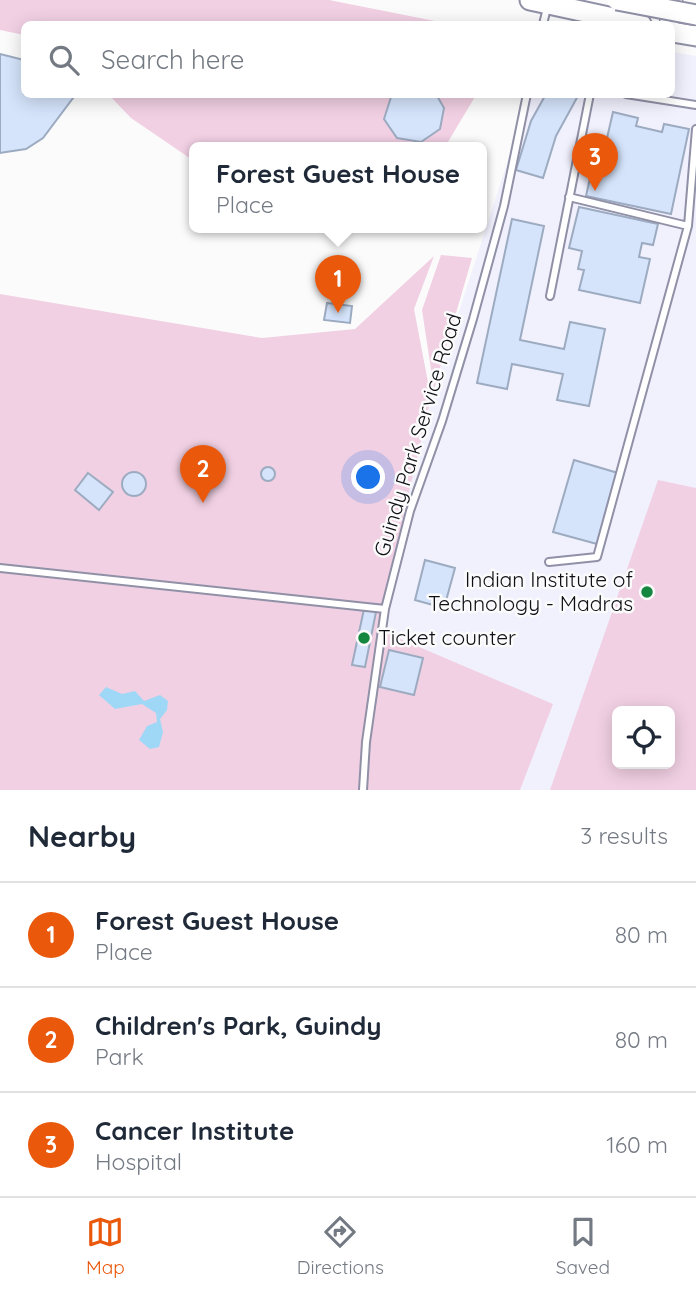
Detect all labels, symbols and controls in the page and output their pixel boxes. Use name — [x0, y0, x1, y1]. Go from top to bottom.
search box — [21, 21, 675, 98]
icon: search — [45, 41, 83, 79]
text: Search here — [101, 43, 245, 76]
pin: 3 — [572, 133, 618, 191]
popup — [189, 142, 487, 233]
text: Forest Guest House — [216, 157, 460, 190]
text: Place — [216, 190, 274, 219]
pin: 1 — [315, 255, 361, 313]
street label: Guindy Park Service Road — [368, 310, 466, 559]
pin: 2 — [180, 445, 226, 503]
your location — [351, 460, 385, 494]
place label: Indian Institute of Technology - Madras — [428, 566, 633, 616]
marker: Indian Institute of Technology - Madras — [639, 584, 655, 600]
place label: Ticket counter — [378, 624, 516, 650]
marker: Ticket counter — [356, 630, 372, 646]
map controls — [612, 706, 675, 769]
button: locate — [612, 706, 675, 769]
text: Nearby — [28, 817, 136, 855]
text: 3 results — [580, 821, 668, 850]
text: Forest Guest House — [95, 904, 339, 937]
text: 1 — [47, 920, 55, 949]
text: 80 m — [615, 920, 668, 949]
text: Place — [95, 937, 153, 966]
text: Children's Park, Guindy — [95, 1009, 382, 1042]
text: 2 — [44, 1025, 58, 1054]
text: 80 m — [615, 1025, 668, 1054]
text: Park — [95, 1042, 144, 1071]
text: Cancer Institute — [95, 1114, 294, 1147]
text: 3 — [45, 1130, 57, 1159]
text: 160 m — [606, 1130, 668, 1159]
text: Hospital — [95, 1147, 182, 1176]
tab: Map — [86, 1213, 125, 1279]
tab: Directions — [297, 1213, 384, 1279]
tab: Saved — [556, 1213, 610, 1279]

